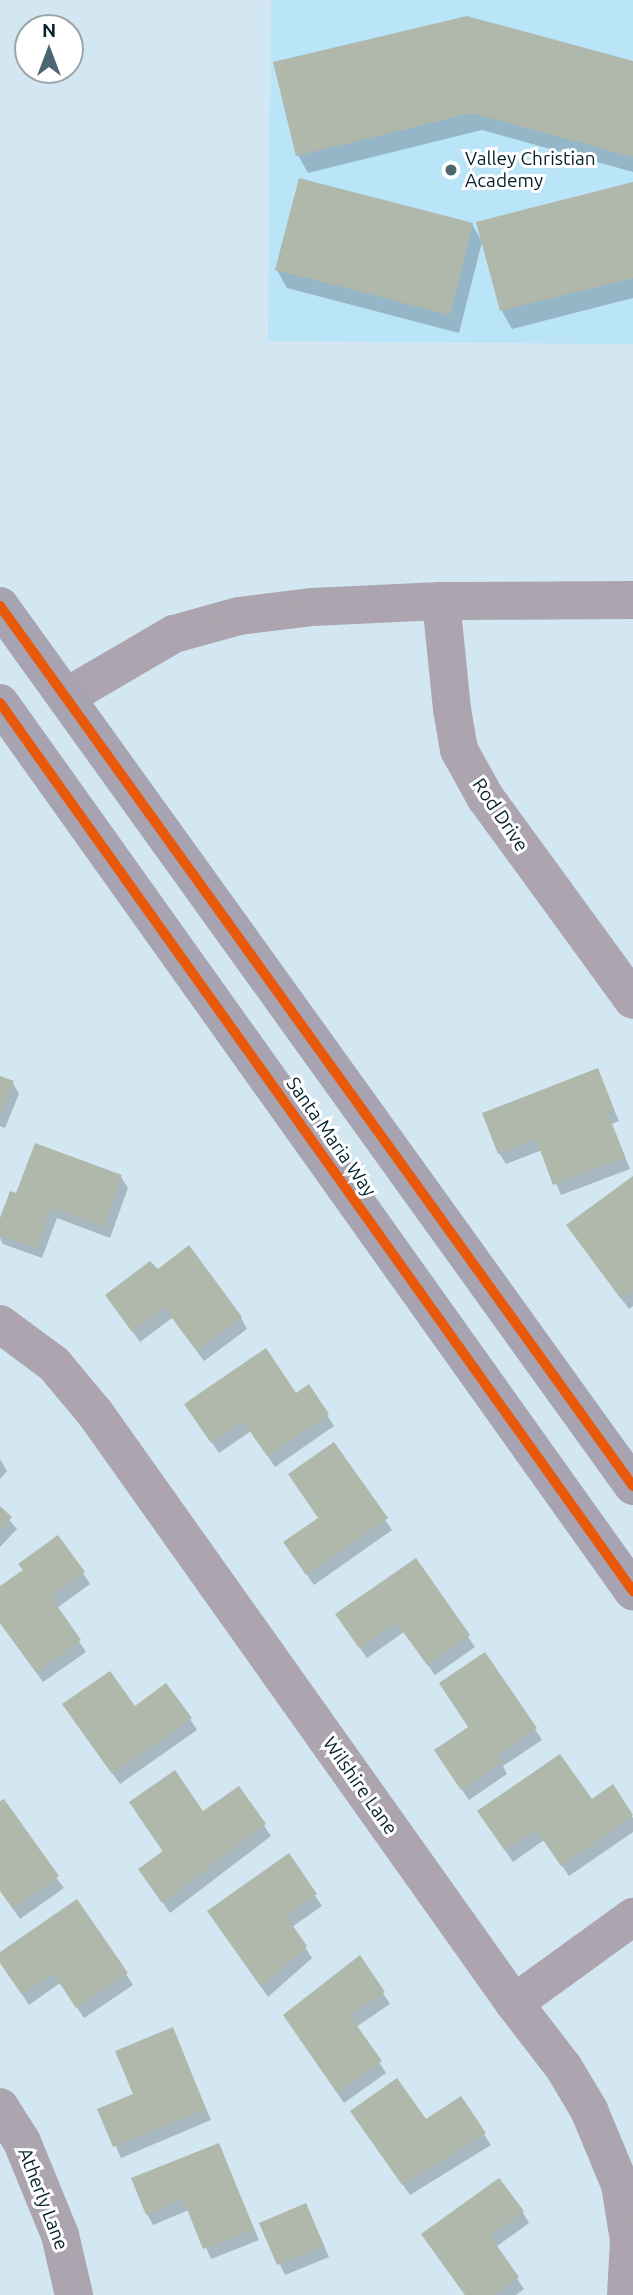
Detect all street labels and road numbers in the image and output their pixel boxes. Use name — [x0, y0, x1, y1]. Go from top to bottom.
street label: Rod Drive — [467, 774, 533, 856]
street label: Santa Maria Way — [281, 1073, 381, 1201]
street label: Wilshire Lane — [318, 1733, 402, 1839]
street label: Atherly Lane — [13, 2145, 73, 2253]

